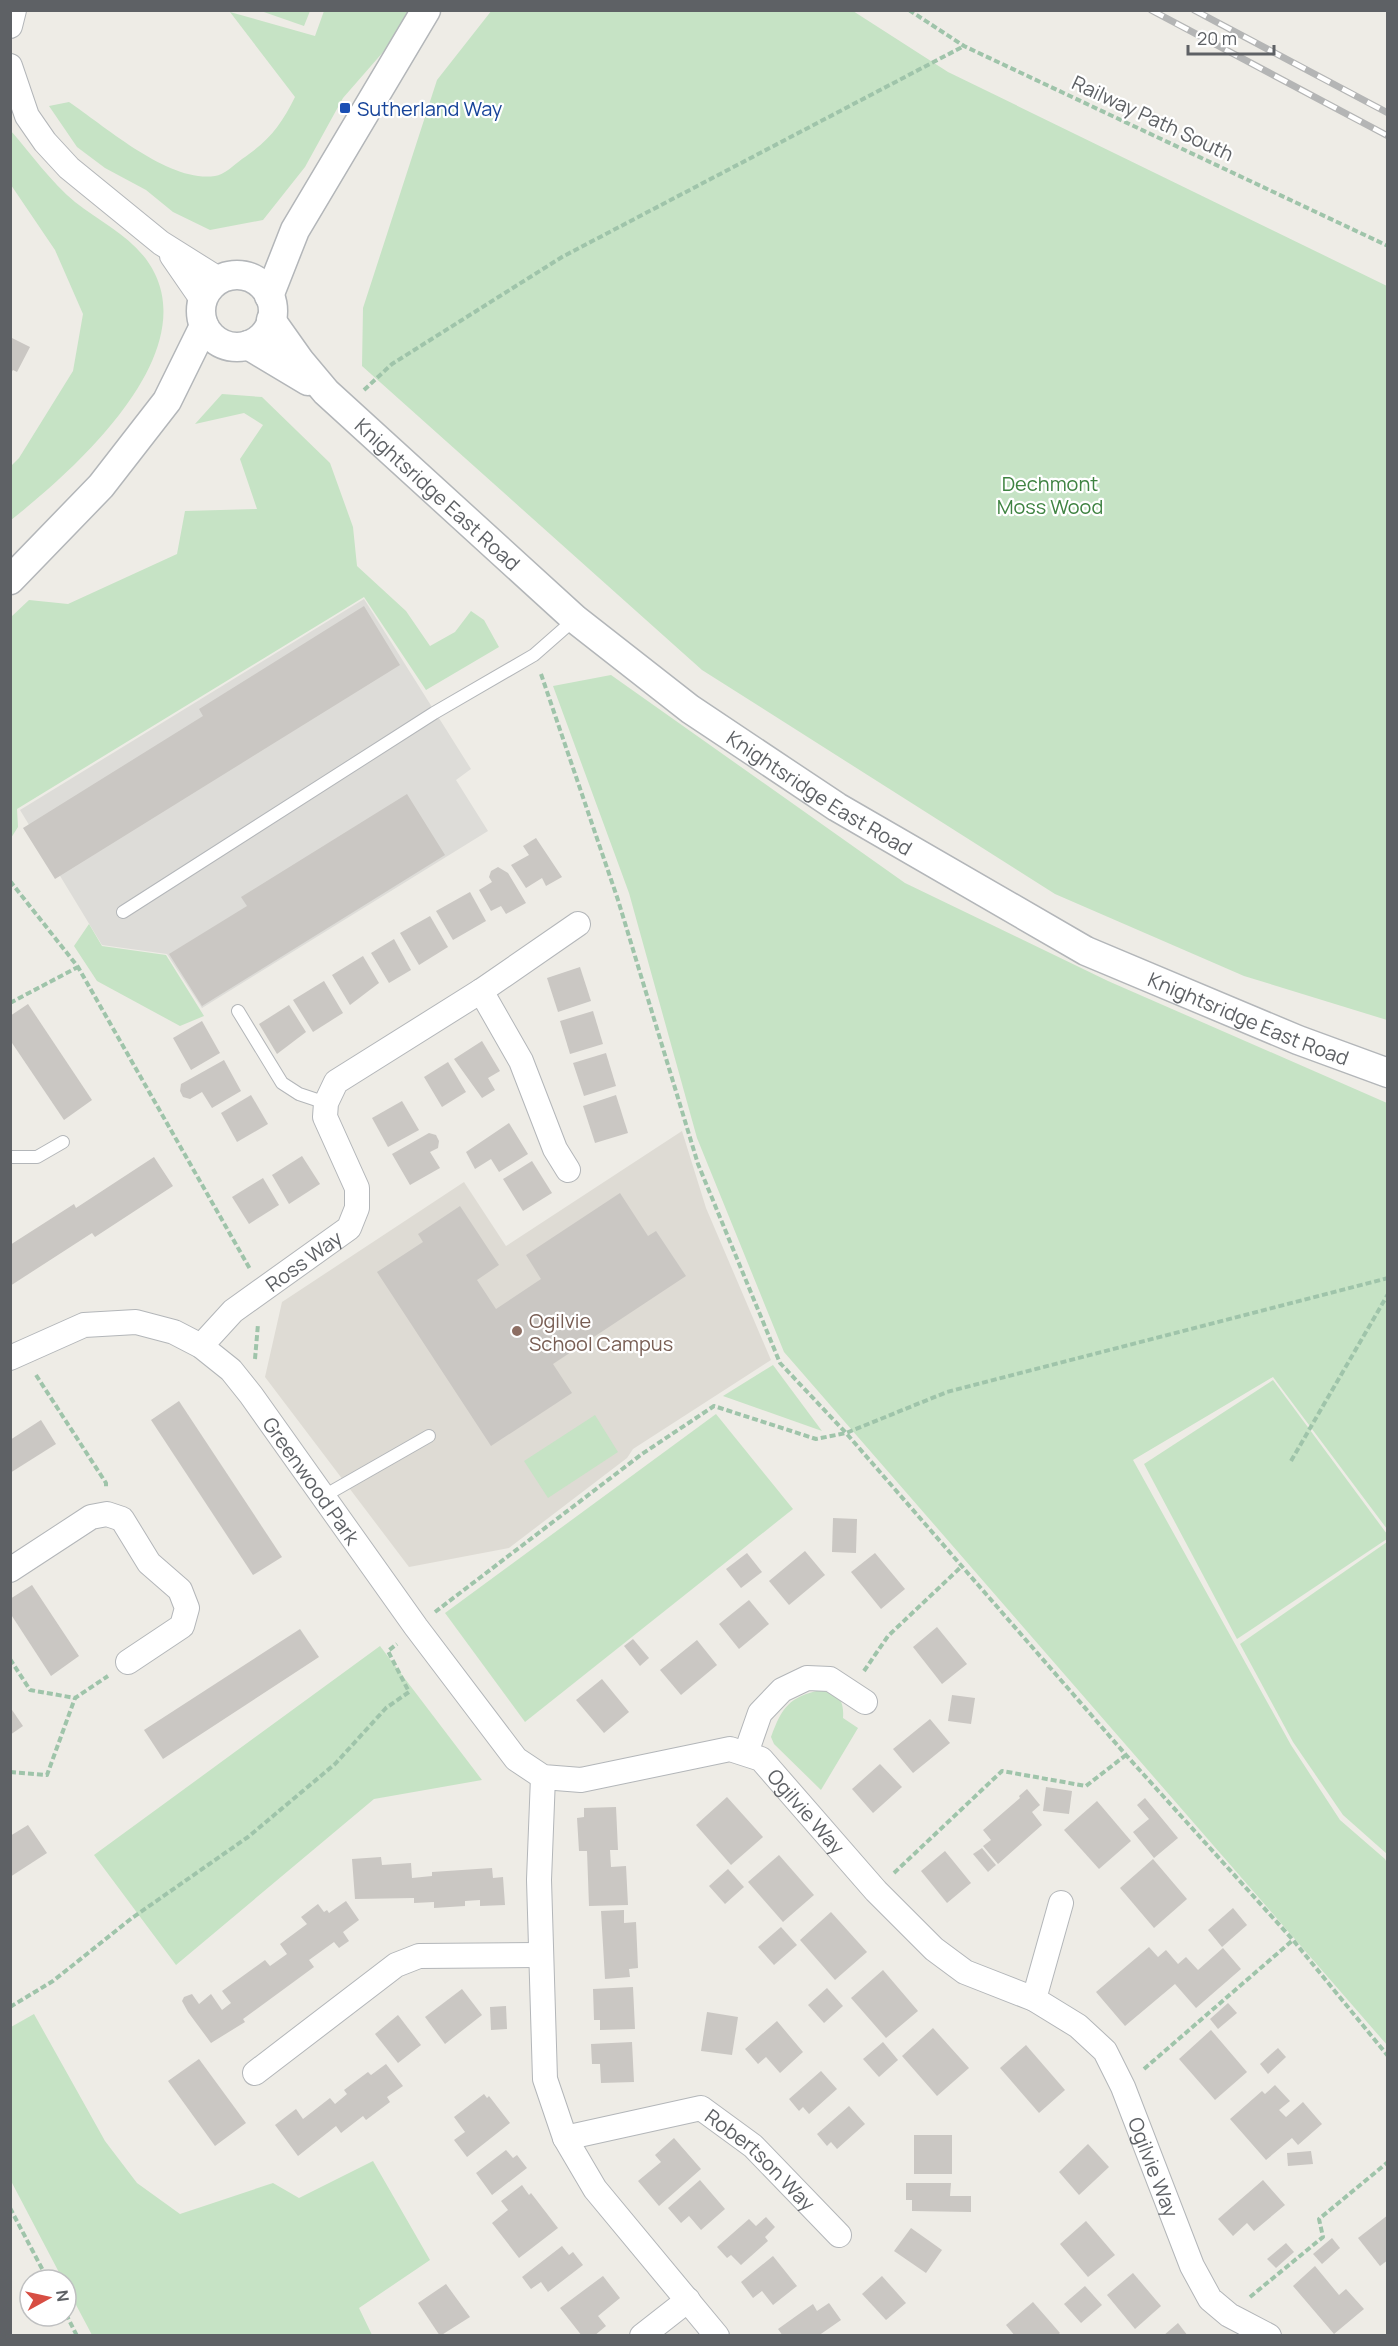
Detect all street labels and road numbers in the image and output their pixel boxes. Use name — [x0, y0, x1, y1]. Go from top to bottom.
street label: Railway Path South — [1068, 69, 1238, 167]
street label: Knightsridge East Road — [349, 412, 526, 576]
street label: Knightsridge East Road — [722, 724, 917, 861]
street label: Knightsridge East Road — [1144, 965, 1353, 1071]
street label: Ross Way — [260, 1224, 348, 1297]
street label: Greenwood Park — [257, 1411, 367, 1550]
street label: Ogilvie Way — [762, 1763, 851, 1860]
street label: Robertson Way — [700, 2102, 822, 2216]
street label: Ogilvie Way — [1122, 2113, 1185, 2221]

